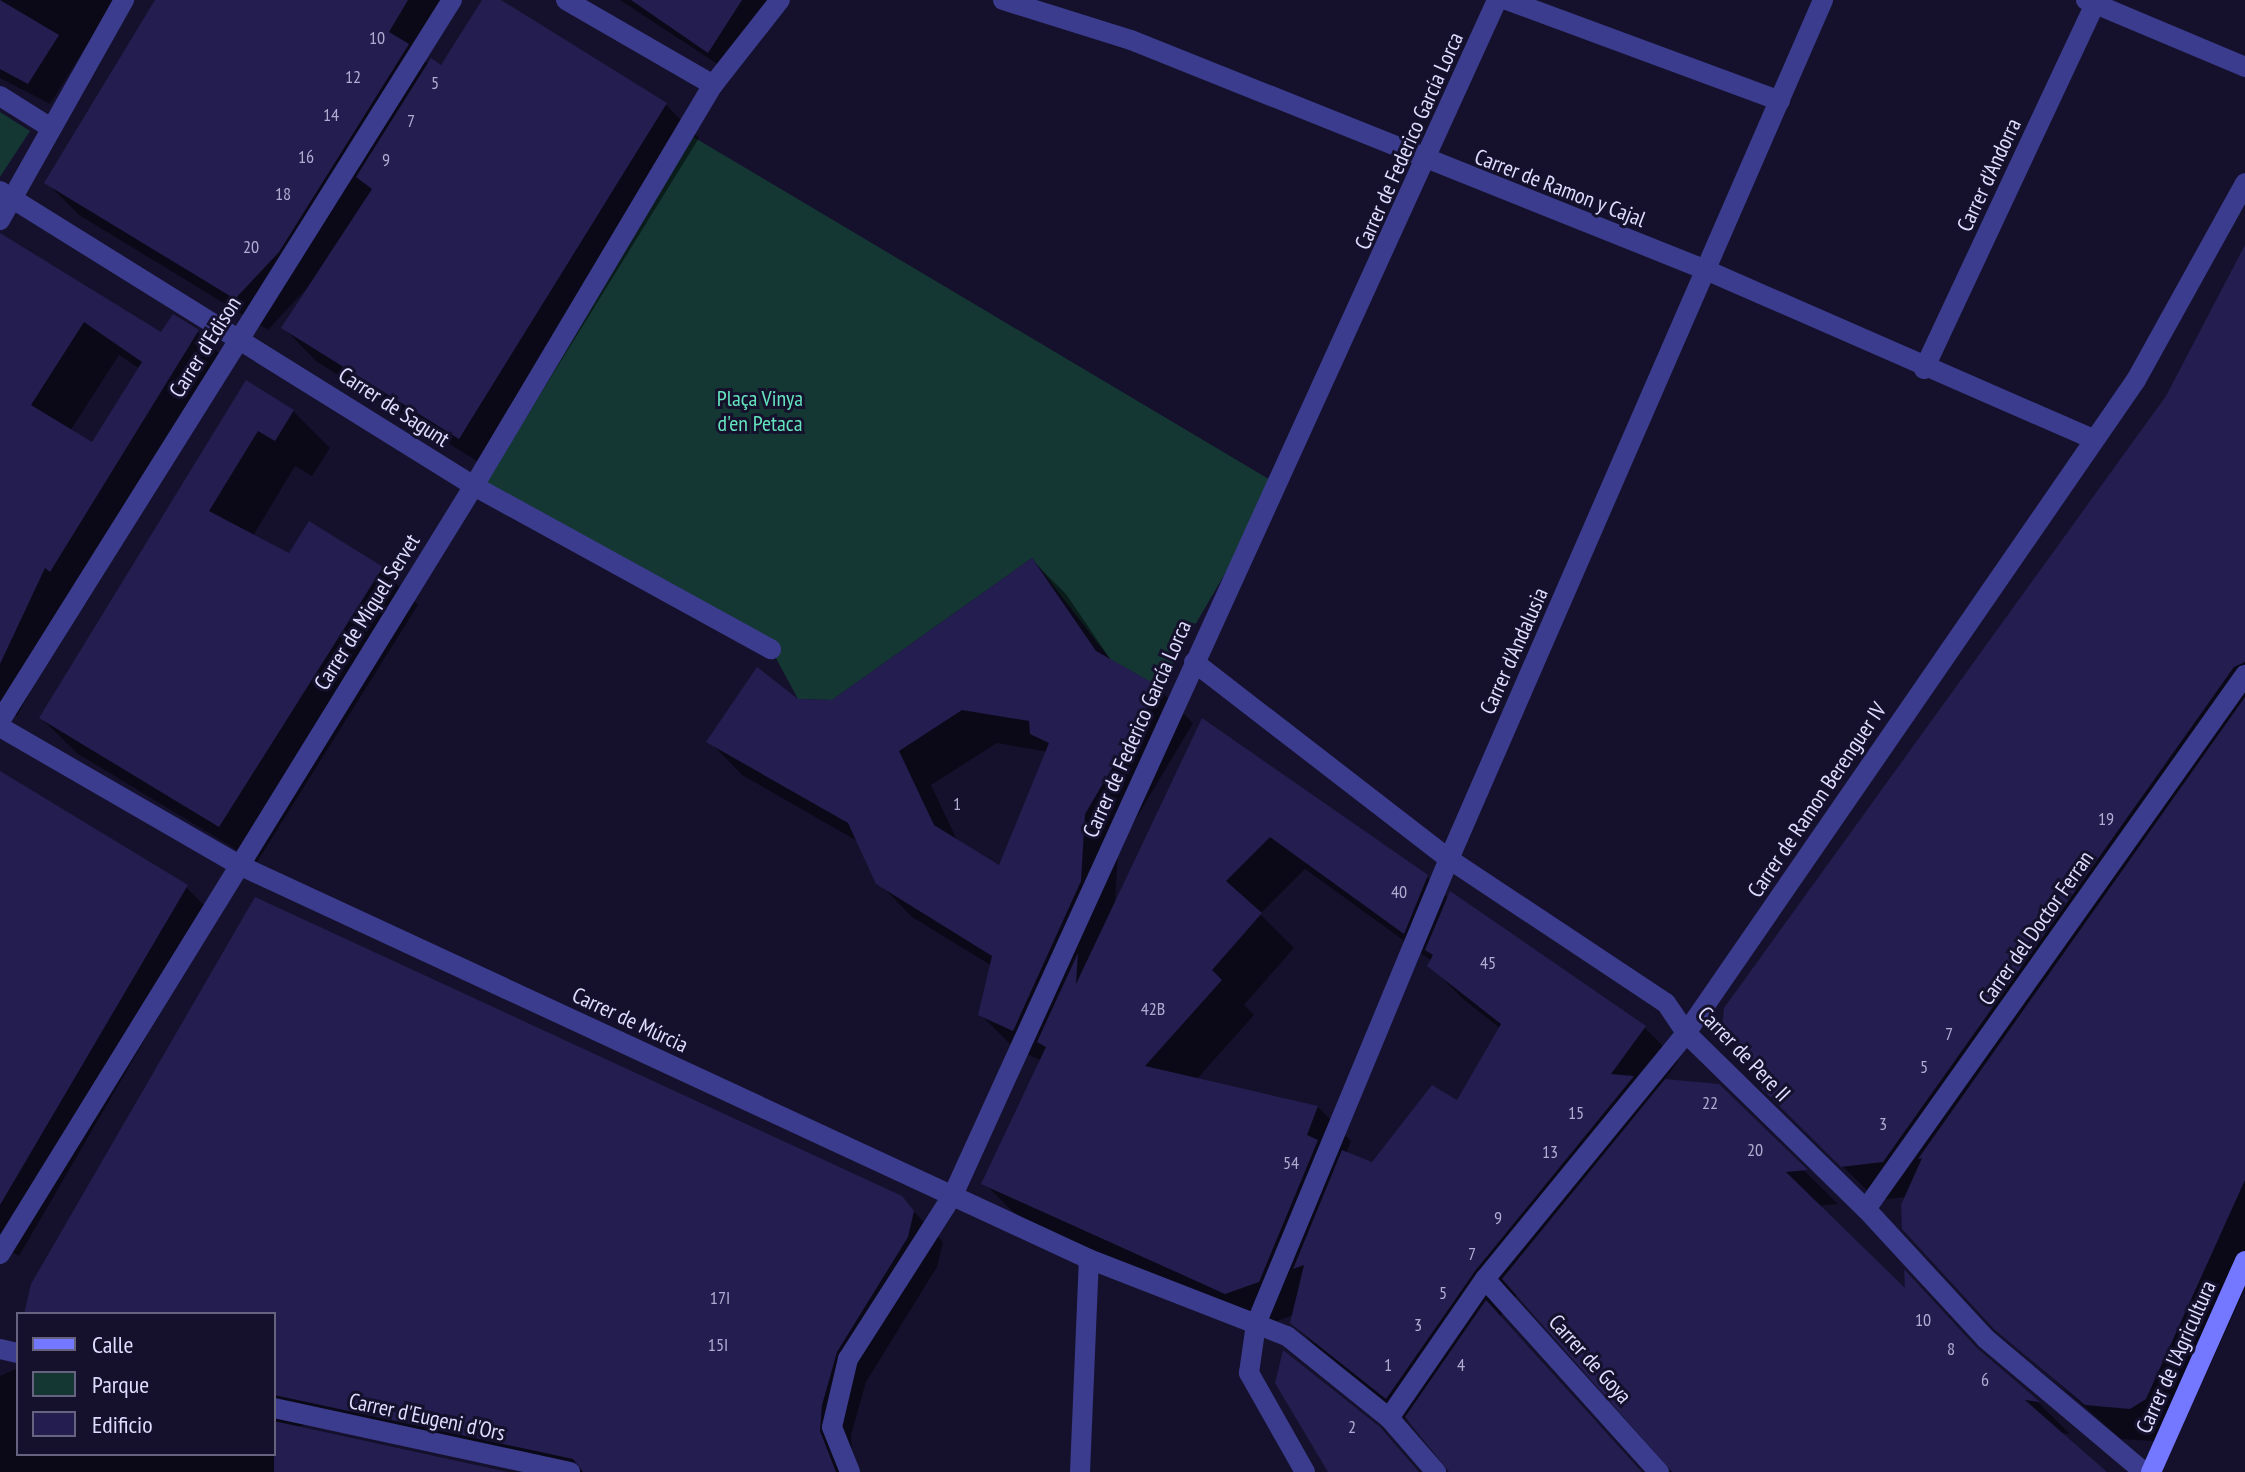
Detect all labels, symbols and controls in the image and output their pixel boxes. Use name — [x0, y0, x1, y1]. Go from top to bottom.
house number: 10 — [369, 27, 385, 49]
street label: Carrer de Federico García Lorca — [1349, 28, 1469, 254]
house number: 12 — [345, 66, 361, 88]
house number: 5 — [431, 72, 439, 94]
house number: 14 — [323, 104, 339, 126]
house number: 7 — [407, 110, 415, 132]
street label: Carrer d'Andorra — [1951, 114, 2027, 236]
street label: Carrer de Ramon y Cajal — [1471, 143, 1649, 233]
house number: 16 — [298, 146, 314, 168]
house number: 9 — [382, 149, 390, 171]
house number: 18 — [275, 183, 291, 205]
house number: 20 — [243, 236, 259, 258]
street label: Carrer d'Edison — [164, 292, 246, 402]
street label: Carrer de Sagunt — [334, 361, 454, 453]
park label: Plaça Vinya d'en Petaca — [717, 385, 803, 436]
street label: Carrer de Miquel Servet — [308, 529, 426, 695]
street label: Carrer d'Andalusia — [1474, 584, 1554, 718]
street label: Carrer de Federico García Lorca — [1077, 616, 1197, 842]
street label: Carrer de Ramon Berenguer IV — [1742, 697, 1892, 903]
house number: 1 — [953, 793, 961, 815]
house number: 19 — [2098, 808, 2114, 830]
street label: Carrer del Doctor Ferran — [1973, 846, 2099, 1010]
house number: 40 — [1391, 881, 1407, 903]
house number: 45 — [1480, 952, 1496, 974]
street label: Carrer de Múrcia — [568, 982, 692, 1058]
house number: 42B — [1141, 998, 1165, 1020]
street label: Carrer de Pere II — [1692, 1001, 1796, 1107]
house number: 7 — [1945, 1023, 1953, 1045]
house number: 5 — [1920, 1056, 1928, 1078]
house number: 22 — [1702, 1092, 1718, 1114]
house number: 15 — [1568, 1102, 1584, 1124]
house number: 3 — [1879, 1113, 1887, 1135]
house number: 20 — [1747, 1139, 1763, 1161]
house number: 13 — [1542, 1141, 1558, 1163]
house number: 54 — [1283, 1152, 1299, 1174]
house number: 9 — [1494, 1207, 1502, 1229]
house number: 7 — [1468, 1243, 1476, 1265]
street label: Carrer de l'Agricultura — [2131, 1277, 2221, 1437]
house number: 5 — [1439, 1282, 1447, 1304]
house number: 17I — [710, 1287, 730, 1309]
street label: Carrer de Goya — [1543, 1309, 1637, 1409]
house number: 10 — [1915, 1309, 1931, 1331]
legend — [16, 1312, 276, 1456]
house number: 3 — [1414, 1314, 1422, 1336]
text: Calle — [92, 1329, 133, 1360]
house number: 15I — [708, 1334, 728, 1356]
house number: 8 — [1947, 1338, 1955, 1360]
house number: 1 — [1384, 1354, 1392, 1376]
house number: 4 — [1457, 1354, 1465, 1376]
text: Parque — [92, 1369, 149, 1400]
house number: 6 — [1981, 1369, 1989, 1391]
street label: Carrer d'Eugeni d'Ors — [347, 1388, 507, 1446]
text: Edificio — [92, 1409, 153, 1440]
house number: 2 — [1348, 1416, 1356, 1438]

